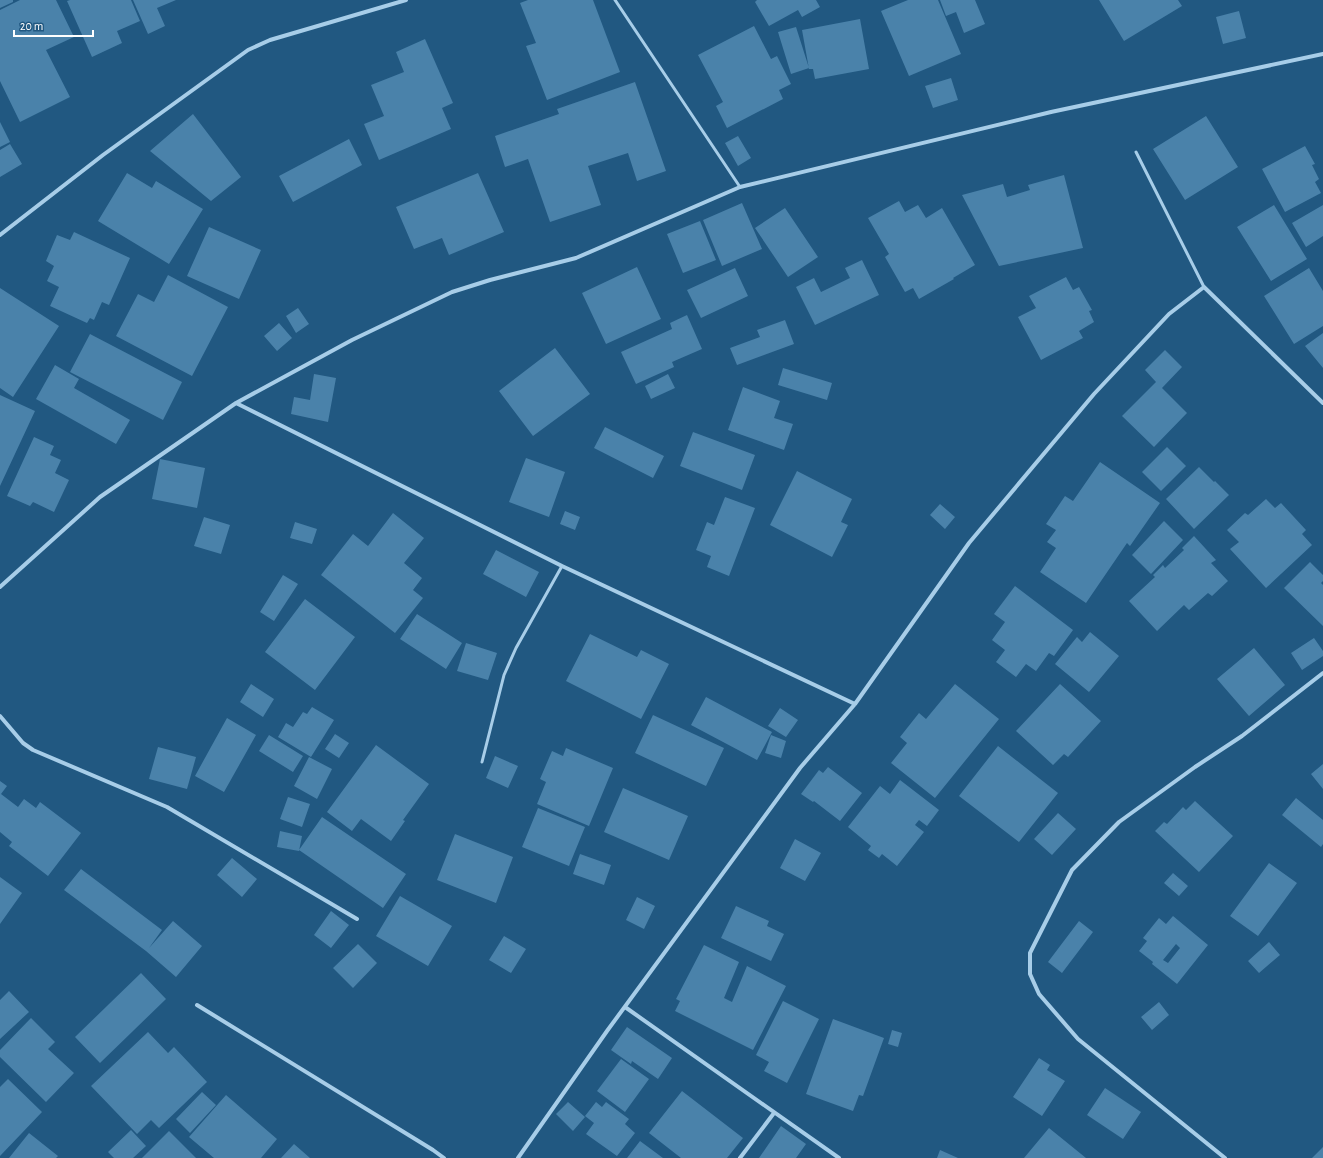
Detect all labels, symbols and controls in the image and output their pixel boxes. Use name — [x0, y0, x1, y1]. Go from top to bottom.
scale bar — [14, 12, 93, 38]
text: 20 m — [20, 20, 43, 32]

